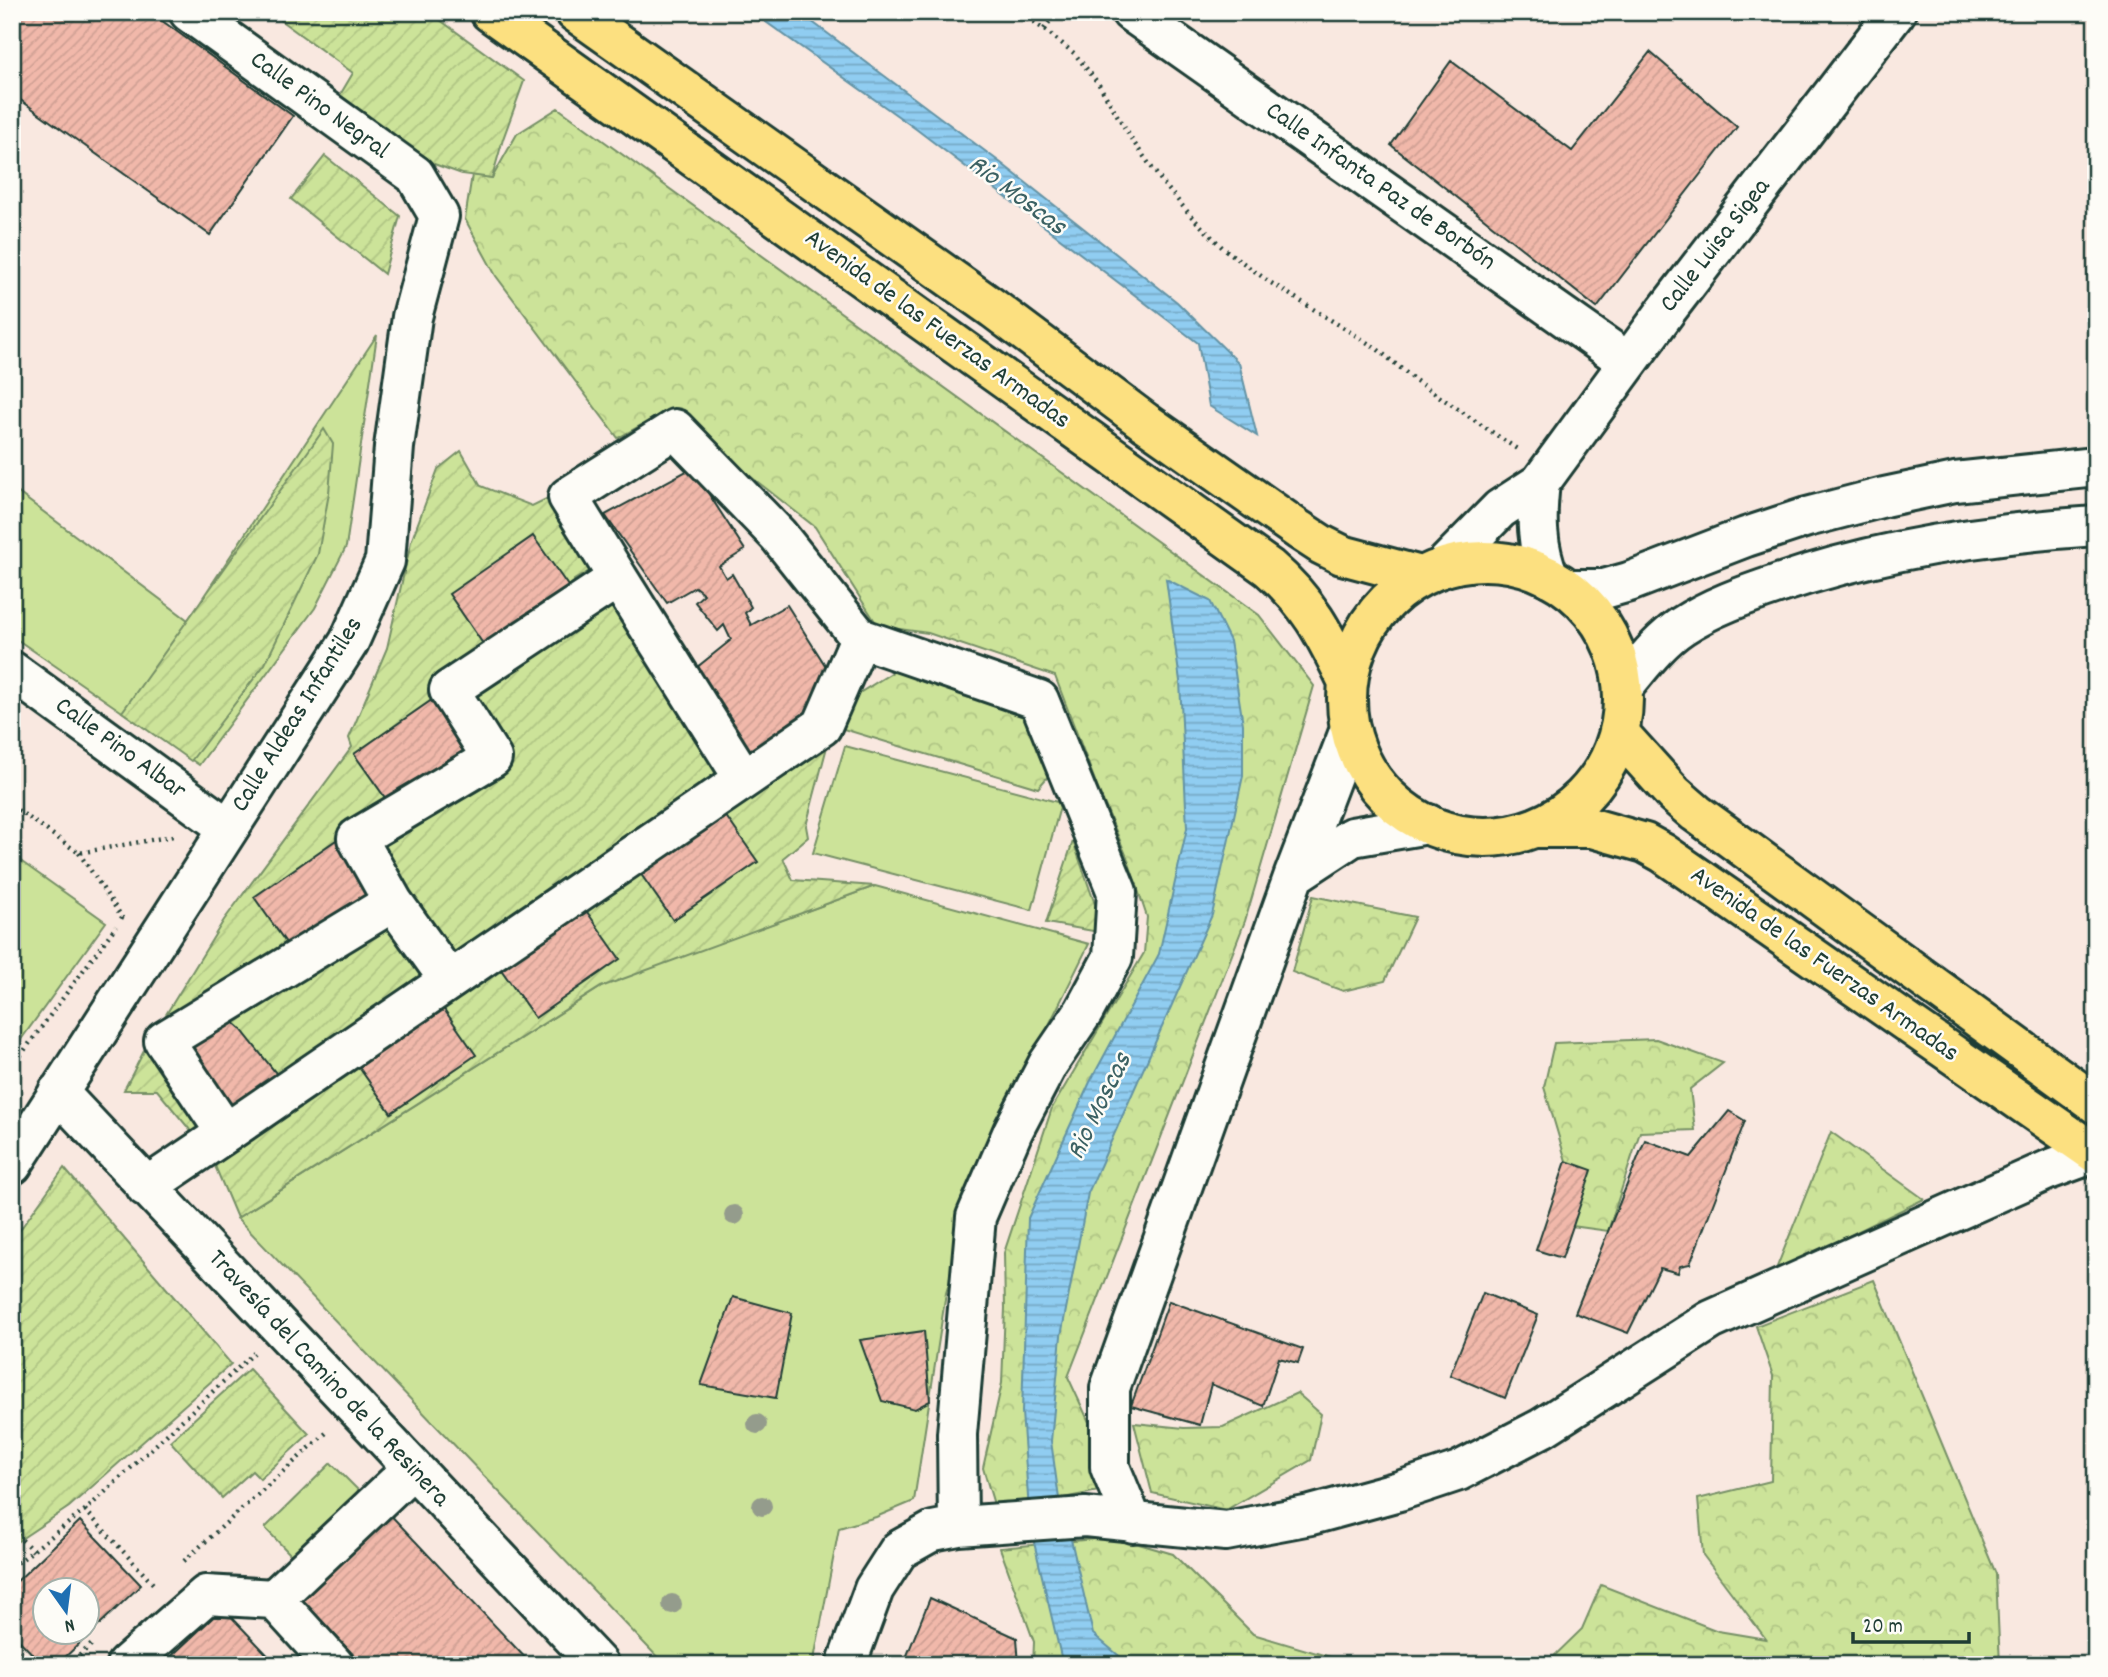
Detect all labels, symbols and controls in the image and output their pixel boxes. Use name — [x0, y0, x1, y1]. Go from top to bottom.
street label: Calle Pino Negral — [242, 43, 396, 169]
street label: Calle Infanta Paz de Borbón — [1257, 93, 1503, 281]
water label: Rio Moscas — [958, 147, 1075, 248]
street label: Calle Luisa Sigea — [1652, 170, 1781, 321]
street label: Avenida de las Fuerzas Armadas — [796, 221, 1078, 439]
street label: Calle Aldeas Infantiles — [223, 610, 373, 820]
street label: Calle Pino Albar — [47, 689, 194, 810]
street label: Avenida de las Fuerzas Armadas — [1682, 858, 1966, 1072]
water label: Rio Moscas — [1058, 1046, 1145, 1167]
street label: Travesía del Camino de la Resinera — [198, 1242, 458, 1517]
north arrow — [32, 1576, 102, 1646]
scale bar — [1853, 1600, 1968, 1644]
text: N — [61, 1610, 77, 1638]
text: 20 m — [1863, 1613, 1903, 1643]

